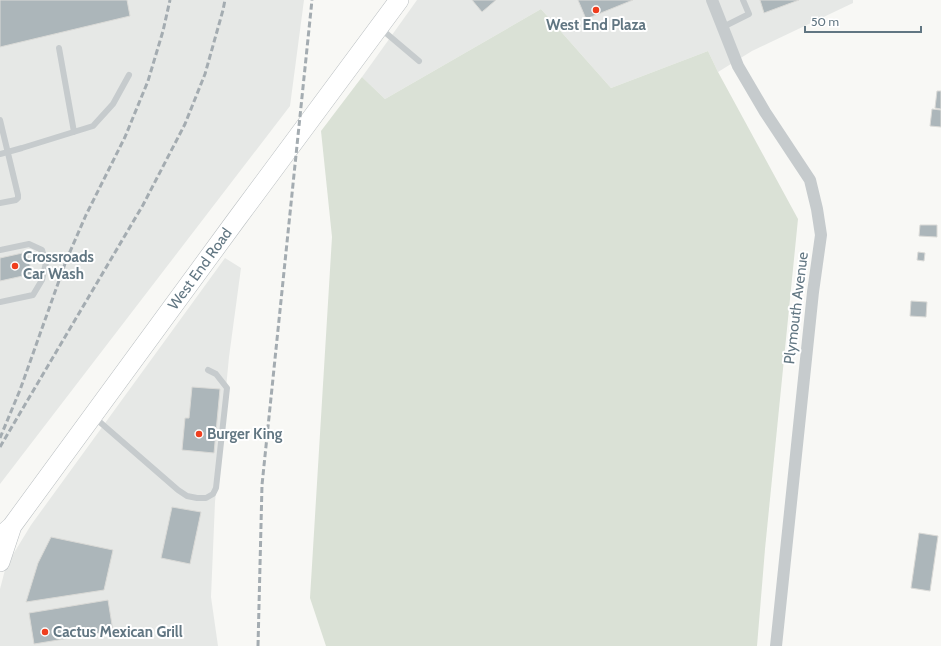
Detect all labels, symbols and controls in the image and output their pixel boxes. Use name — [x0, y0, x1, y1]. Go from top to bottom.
marker: West End Plaza — [591, 5, 601, 15]
scale bar — [805, 8, 921, 34]
text: 50 m — [811, 14, 839, 29]
place label: West End Plaza — [546, 16, 647, 34]
street label: West End Road — [164, 225, 236, 313]
place label: Crossroads Car Wash — [23, 248, 94, 283]
street label: Plymouth Avenue — [780, 251, 812, 365]
marker: Crossroads Car Wash — [10, 261, 20, 271]
place label: Burger King — [207, 425, 283, 443]
marker: Burger King — [194, 429, 204, 439]
place label: Cactus Mexican Grill — [53, 623, 183, 641]
marker: Cactus Mexican Grill — [40, 627, 50, 637]

